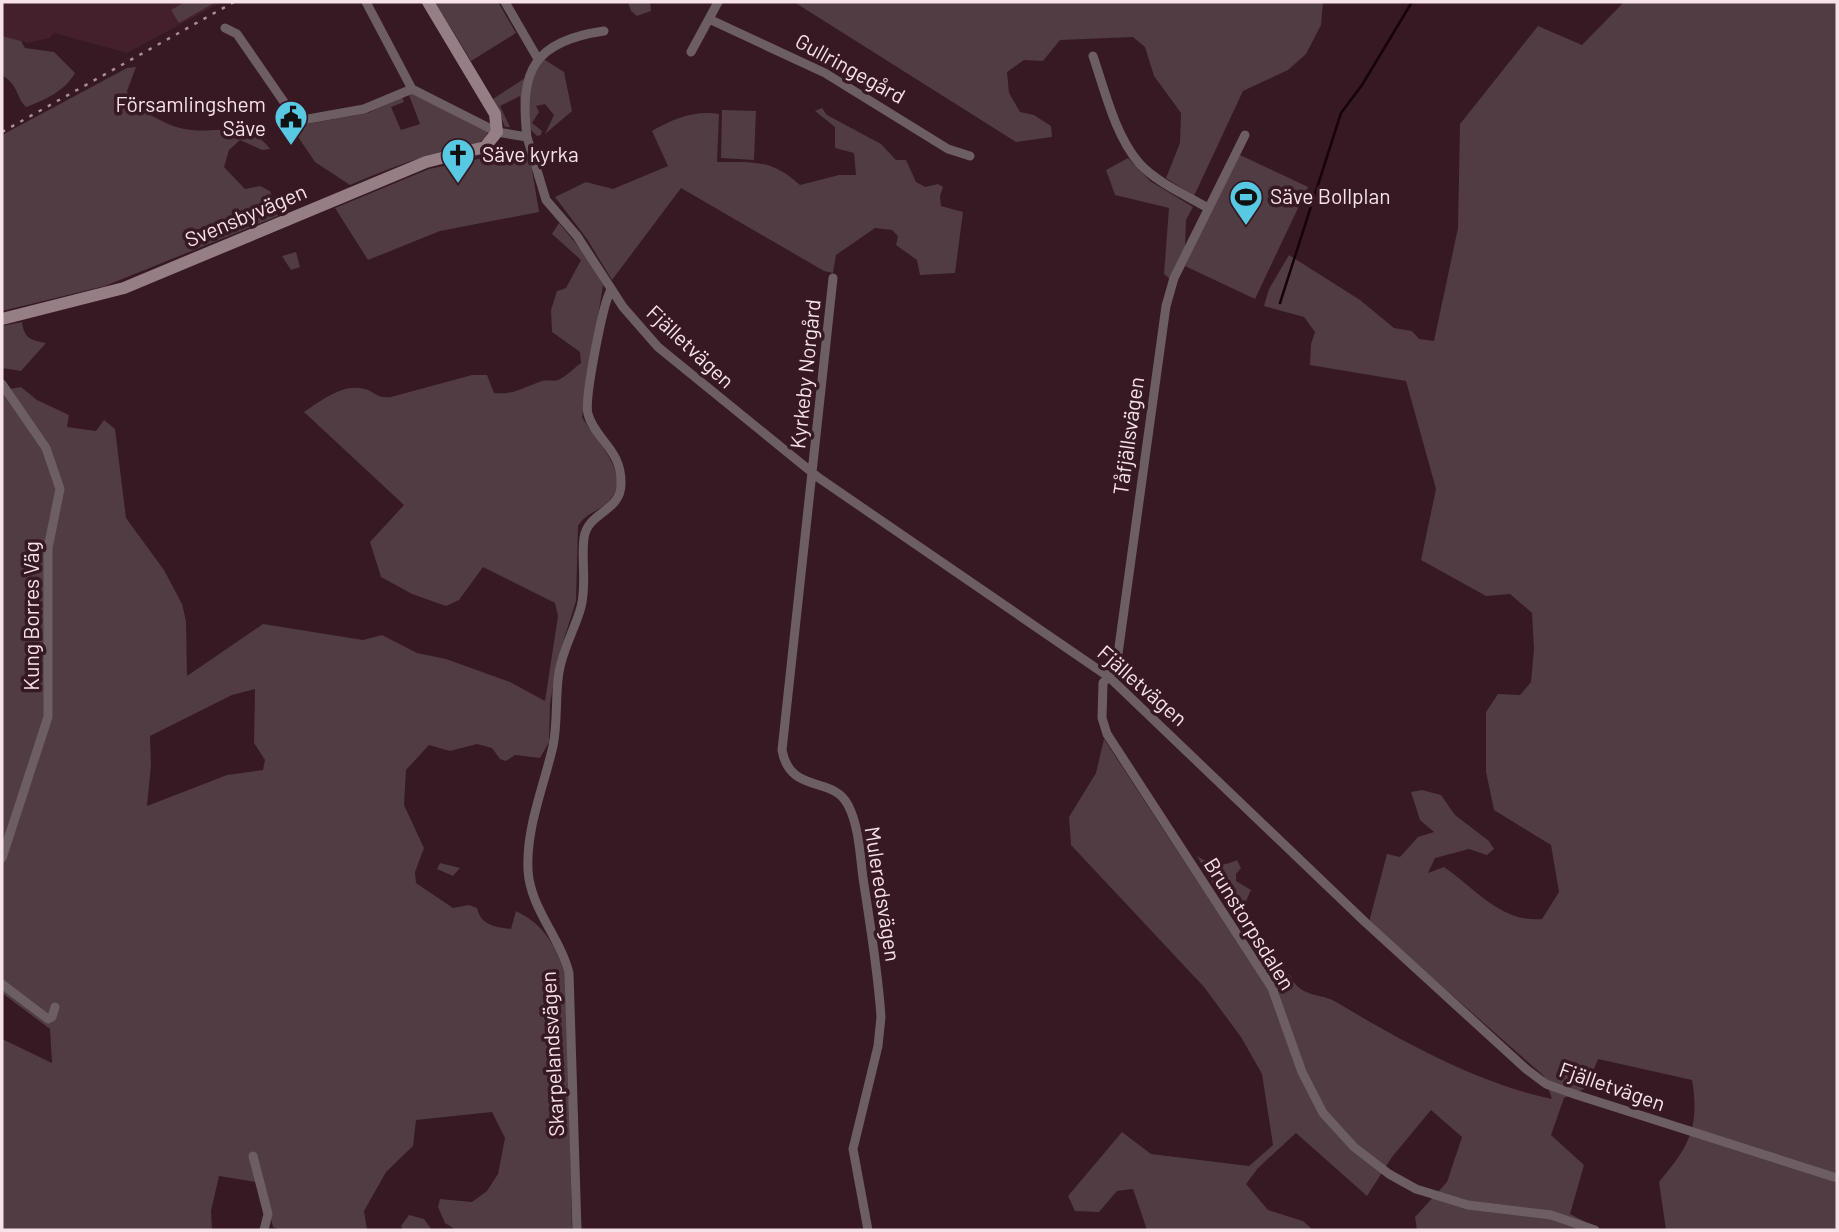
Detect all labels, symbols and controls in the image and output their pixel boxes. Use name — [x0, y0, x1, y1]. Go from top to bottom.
street label: Gullringegård — [792, 27, 910, 108]
place label: Församlingshem Säve — [115, 91, 266, 140]
public building icon: Församlingshem Säve — [272, 98, 310, 147]
church icon: Säve kyrka — [439, 136, 477, 185]
place label: Säve kyrka — [482, 141, 579, 166]
street label: Svensbyvägen — [181, 178, 310, 251]
sports icon: Säve Bollplan — [1227, 178, 1265, 227]
place label: Säve Bollplan — [1270, 183, 1391, 208]
street label: Kyrkeby Norgård — [784, 298, 825, 450]
street label: Fjälletvägen — [642, 299, 740, 393]
street label: Tåfjällsvägen — [1107, 375, 1148, 496]
street label: Kung Borres Väg — [18, 541, 43, 691]
street label: Fjälletvägen — [1093, 639, 1193, 730]
street label: Muleredsvägen — [860, 825, 906, 963]
street label: Brunstorpsdalen — [1200, 853, 1301, 994]
street label: Skarpelandsvägen — [535, 971, 568, 1137]
street label: Fjälletvägen — [1556, 1056, 1669, 1115]

